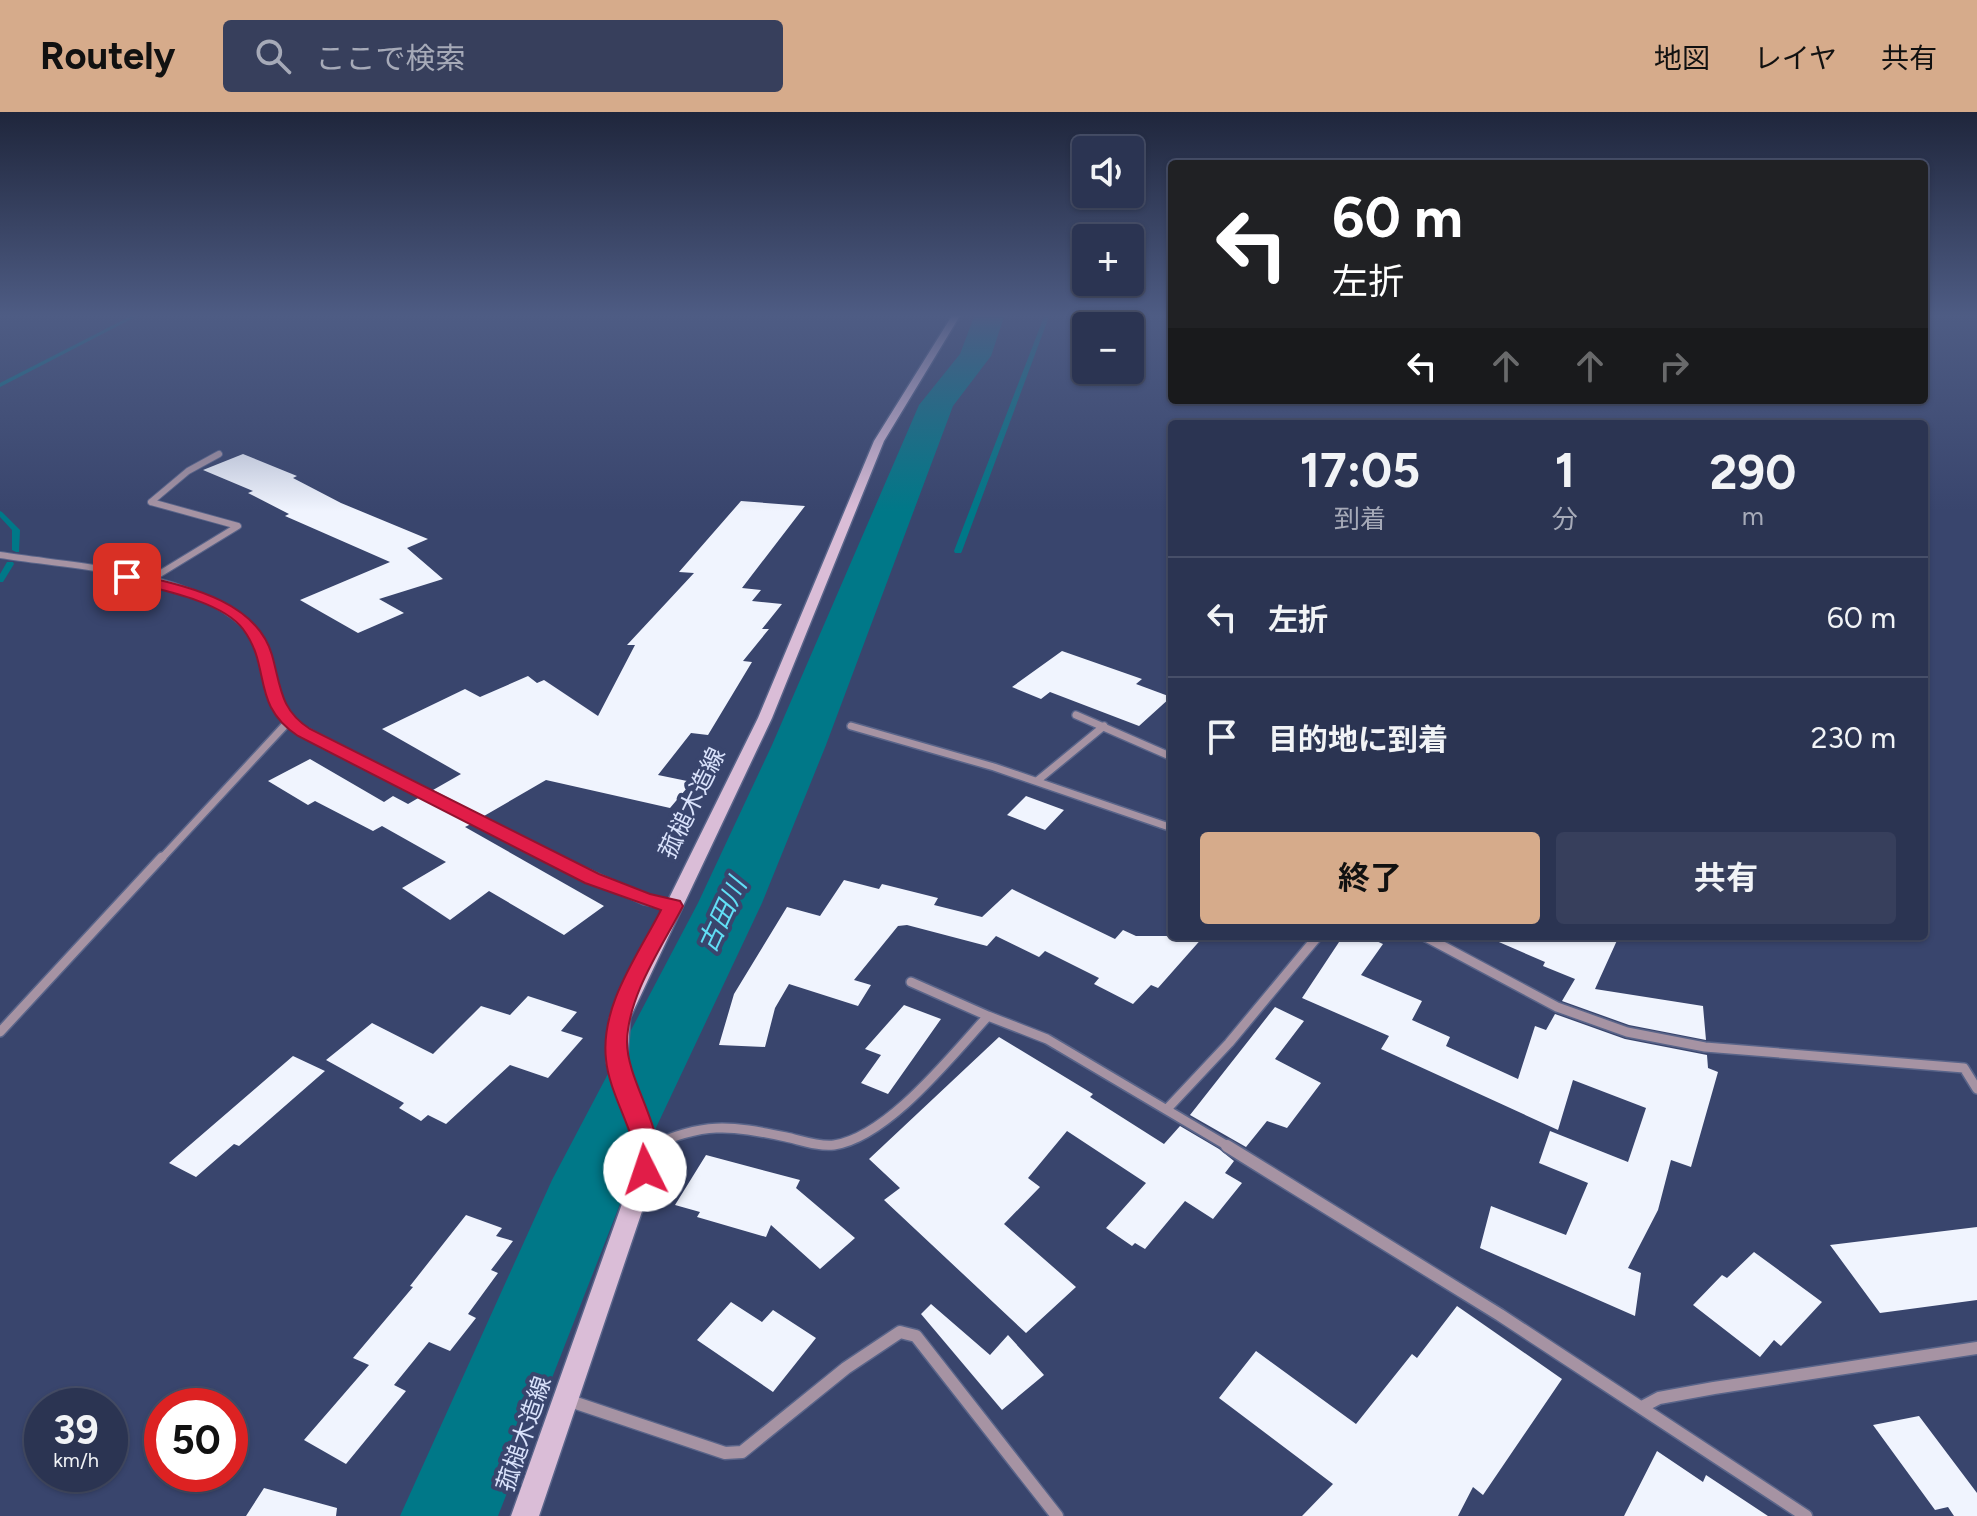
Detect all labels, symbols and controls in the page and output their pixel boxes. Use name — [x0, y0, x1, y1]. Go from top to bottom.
search box — [223, 20, 783, 92]
text: Routely — [40, 33, 175, 79]
icon: search — [251, 34, 295, 78]
text: ここで検索 — [315, 40, 465, 77]
text: 地図 — [1654, 41, 1710, 75]
text: レイヤ — [1754, 41, 1837, 75]
text: 共有 — [1881, 41, 1937, 75]
map controls — [1072, 136, 1144, 384]
button: sound — [1072, 136, 1144, 208]
text: 60 m — [1332, 184, 1463, 251]
icon: left — [1200, 192, 1304, 296]
button: + — [1072, 224, 1144, 296]
text: 左折 — [1332, 260, 1404, 303]
button: − — [1072, 312, 1144, 384]
icon: left — [1400, 344, 1444, 388]
icon: ahead — [1484, 344, 1528, 388]
icon: ahead — [1568, 344, 1612, 388]
icon: right — [1652, 344, 1696, 388]
text: 17:05 — [1300, 441, 1420, 499]
text: 1 — [1555, 441, 1575, 499]
text: 290 — [1710, 443, 1796, 501]
text: m — [1742, 500, 1764, 532]
text: 到着 — [1334, 503, 1386, 535]
text: 分 — [1552, 503, 1578, 535]
pin — [93, 543, 161, 611]
icon: arrive — [105, 555, 149, 599]
icon: left — [1200, 595, 1244, 639]
text: 60 m — [1827, 599, 1896, 636]
text: 左折 — [1268, 601, 1328, 638]
icon: arrive — [1200, 715, 1244, 759]
text: 230 m — [1811, 719, 1896, 756]
text: 目的地に到着 — [1268, 721, 1448, 758]
street label: 菰槌木造線 — [652, 742, 731, 863]
button: 終了 — [1200, 832, 1540, 924]
button: 共有 — [1556, 832, 1896, 924]
water label: 古田川 — [691, 870, 754, 957]
position arrow — [603, 1128, 687, 1212]
street label: 菰槌木造線 — [490, 1372, 557, 1495]
speed limit sign: 50 — [144, 1388, 248, 1492]
text: 39 — [53, 1406, 99, 1454]
text: km/h — [53, 1448, 99, 1472]

